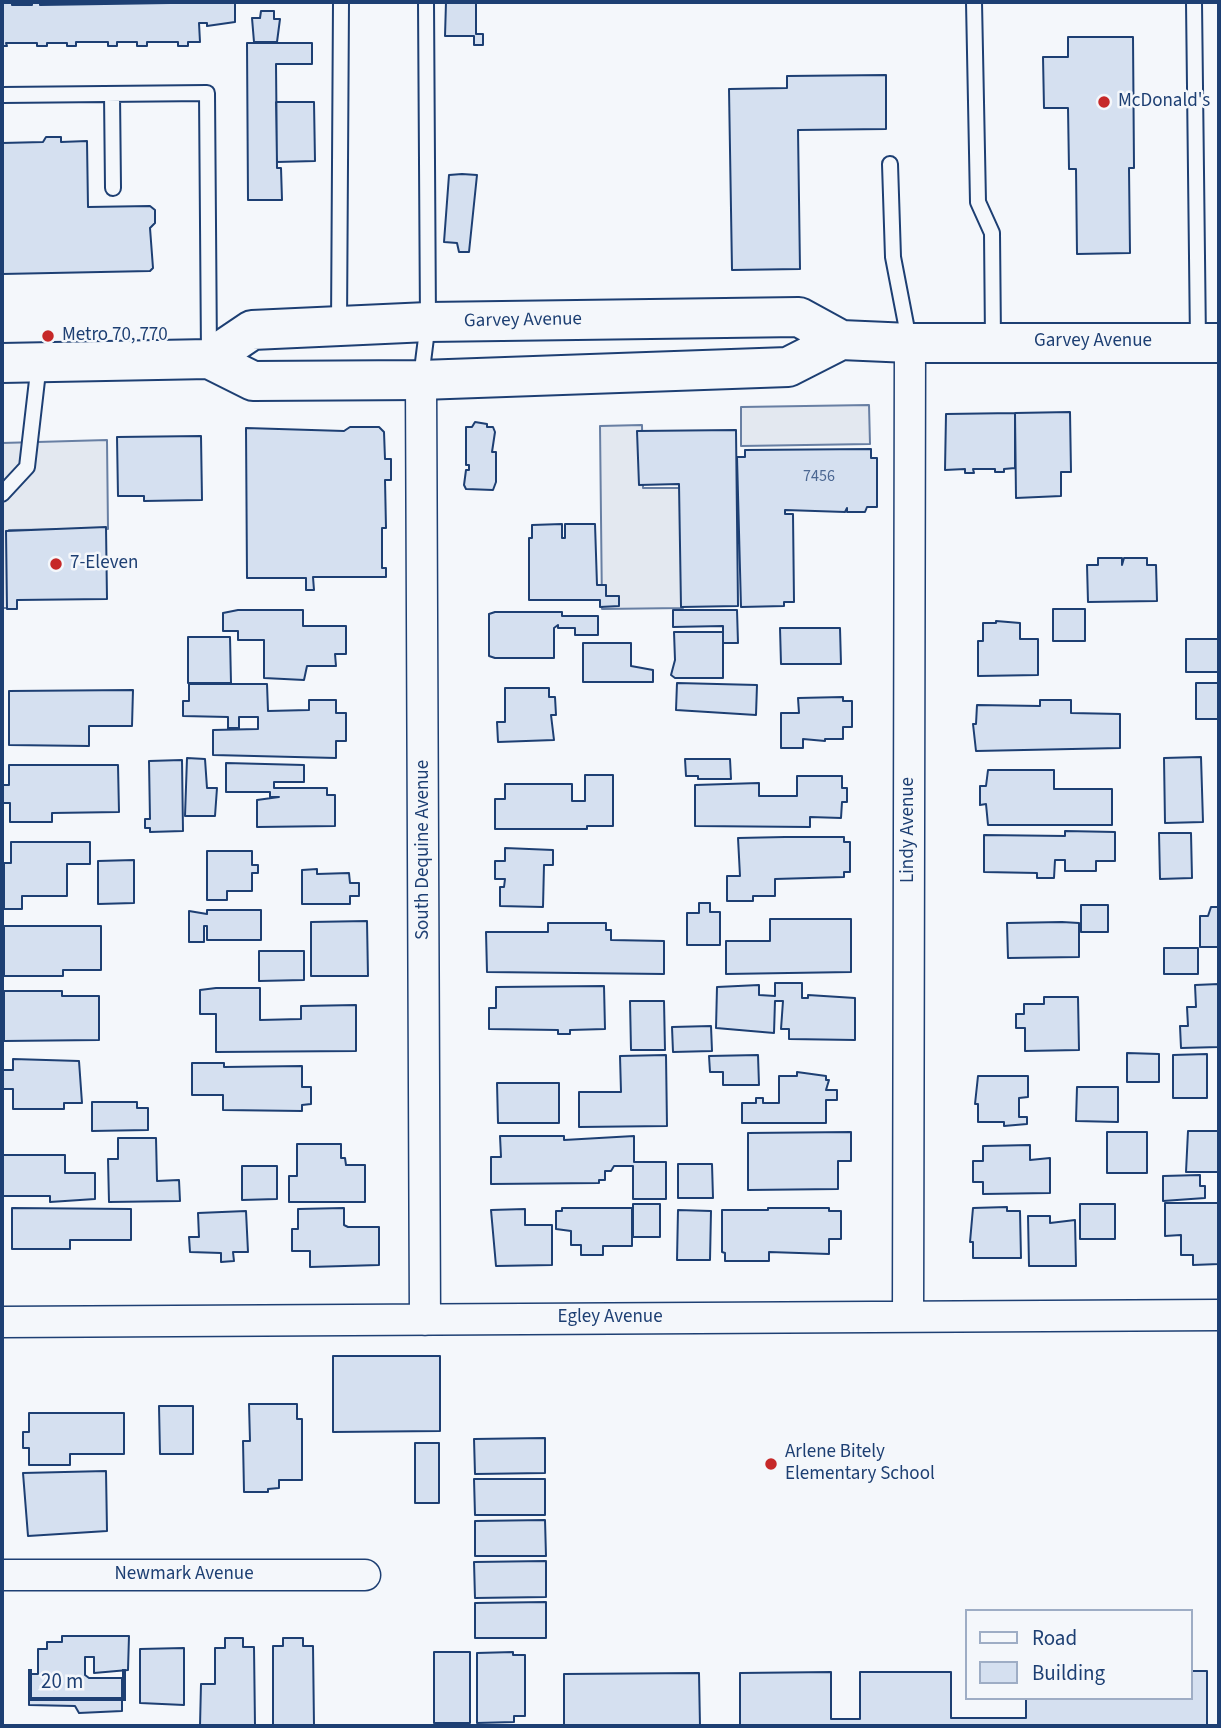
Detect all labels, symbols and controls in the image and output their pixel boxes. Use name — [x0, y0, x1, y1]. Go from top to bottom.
place label: McDonald's — [1118, 91, 1210, 113]
marker: McDonald's — [1096, 94, 1112, 110]
street label: Garvey Avenue — [464, 309, 582, 333]
place label: Metro 70, 770 — [62, 325, 168, 347]
marker: Metro 70, 770 — [40, 328, 56, 344]
street label: Garvey Avenue — [1034, 331, 1152, 353]
house number: 7456 — [803, 467, 835, 487]
place label: 7-Eleven — [70, 553, 138, 575]
marker: 7-Eleven — [48, 556, 64, 572]
street label: South Dequine Avenue — [413, 760, 435, 940]
street label: Lindy Avenue — [898, 777, 920, 883]
street label: Egley Avenue — [557, 1307, 663, 1329]
place label: Arlene Bitely Elementary School — [785, 1442, 935, 1486]
marker: Arlene Bitely Elementary School — [763, 1456, 779, 1472]
street label: Newmark Avenue — [114, 1564, 254, 1586]
legend — [965, 1609, 1193, 1700]
text: Road — [1032, 1623, 1077, 1653]
scale bar — [32, 1654, 130, 1698]
text: Building — [1032, 1658, 1105, 1688]
text: 20 m — [41, 1666, 83, 1696]

